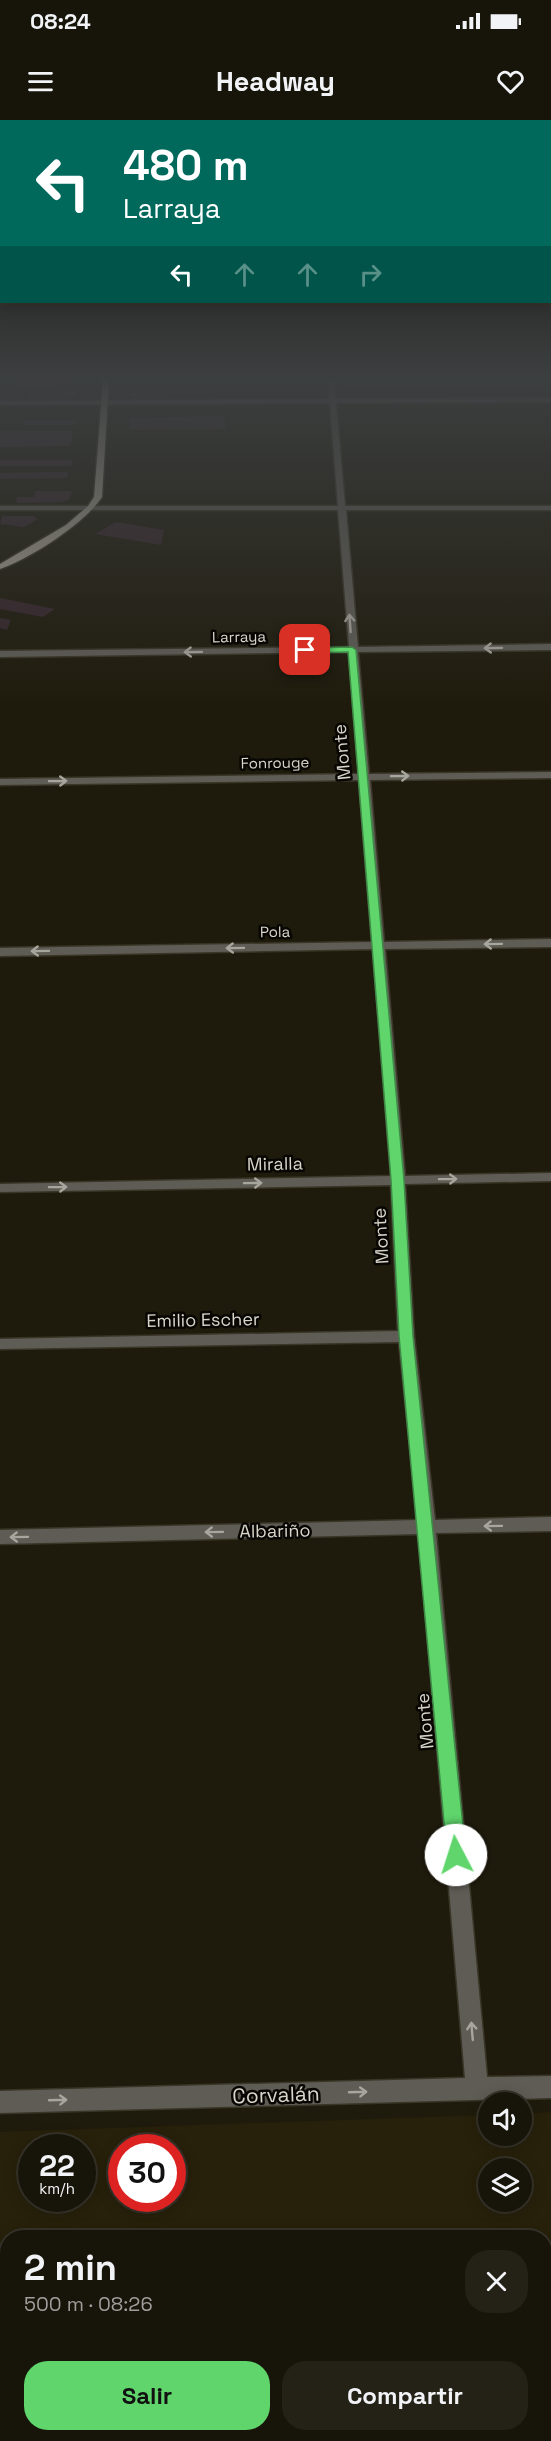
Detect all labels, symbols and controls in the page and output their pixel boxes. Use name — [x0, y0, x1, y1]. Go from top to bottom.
text: 08:24 — [30, 7, 91, 35]
text: Headway — [216, 64, 335, 99]
icon: menu — [24, 65, 57, 98]
icon: heart — [494, 65, 527, 98]
text: 480 m — [123, 139, 249, 192]
icon: left — [24, 144, 102, 222]
text: Larraya — [123, 191, 220, 226]
icon: left — [165, 258, 198, 291]
icon: ahead — [228, 258, 261, 291]
icon: ahead — [291, 258, 324, 291]
icon: right — [354, 258, 387, 291]
one-way arrow — [345, 614, 356, 634]
pin — [279, 624, 330, 675]
street label: Larraya — [212, 627, 267, 646]
icon: arrive — [288, 633, 321, 666]
one-way arrow — [483, 642, 503, 654]
one-way arrow — [183, 646, 203, 657]
street label: Monte — [328, 723, 355, 781]
street label: Fonrouge — [240, 752, 310, 773]
one-way arrow — [390, 771, 410, 782]
one-way arrow — [48, 776, 68, 787]
street label: Pola — [260, 922, 291, 941]
one-way arrow — [483, 938, 503, 950]
one-way arrow — [225, 942, 245, 954]
one-way arrow — [30, 945, 50, 957]
street label: Miralla — [247, 1152, 303, 1175]
one-way arrow — [438, 1173, 458, 1185]
one-way arrow — [243, 1177, 263, 1189]
one-way arrow — [48, 1181, 68, 1193]
street label: Monte — [368, 1207, 393, 1265]
street label: Emilio Escher — [146, 1307, 260, 1332]
street label: Albariño — [239, 1518, 311, 1543]
one-way arrow — [483, 1520, 503, 1531]
one-way arrow — [204, 1526, 224, 1538]
one-way arrow — [9, 1531, 29, 1542]
street label: Monte — [411, 1692, 438, 1750]
position arrow — [424, 1823, 488, 1887]
one-way arrow — [466, 2021, 477, 2041]
street label: Corvalán — [232, 2079, 320, 2110]
one-way arrow — [348, 2087, 368, 2098]
map controls — [478, 2092, 532, 2212]
button: sound — [478, 2092, 532, 2146]
one-way arrow — [48, 2095, 68, 2106]
speed limit sign: 30 — [108, 2134, 186, 2212]
text: 22 — [39, 2146, 75, 2185]
button: layers — [478, 2158, 532, 2212]
text: km/h — [39, 2179, 75, 2198]
text: 2 min — [24, 2245, 117, 2291]
button: close — [465, 2250, 528, 2313]
text: 500 m · 08:26 — [24, 2291, 153, 2317]
button: Salir — [24, 2361, 270, 2430]
button: Compartir — [282, 2361, 528, 2430]

